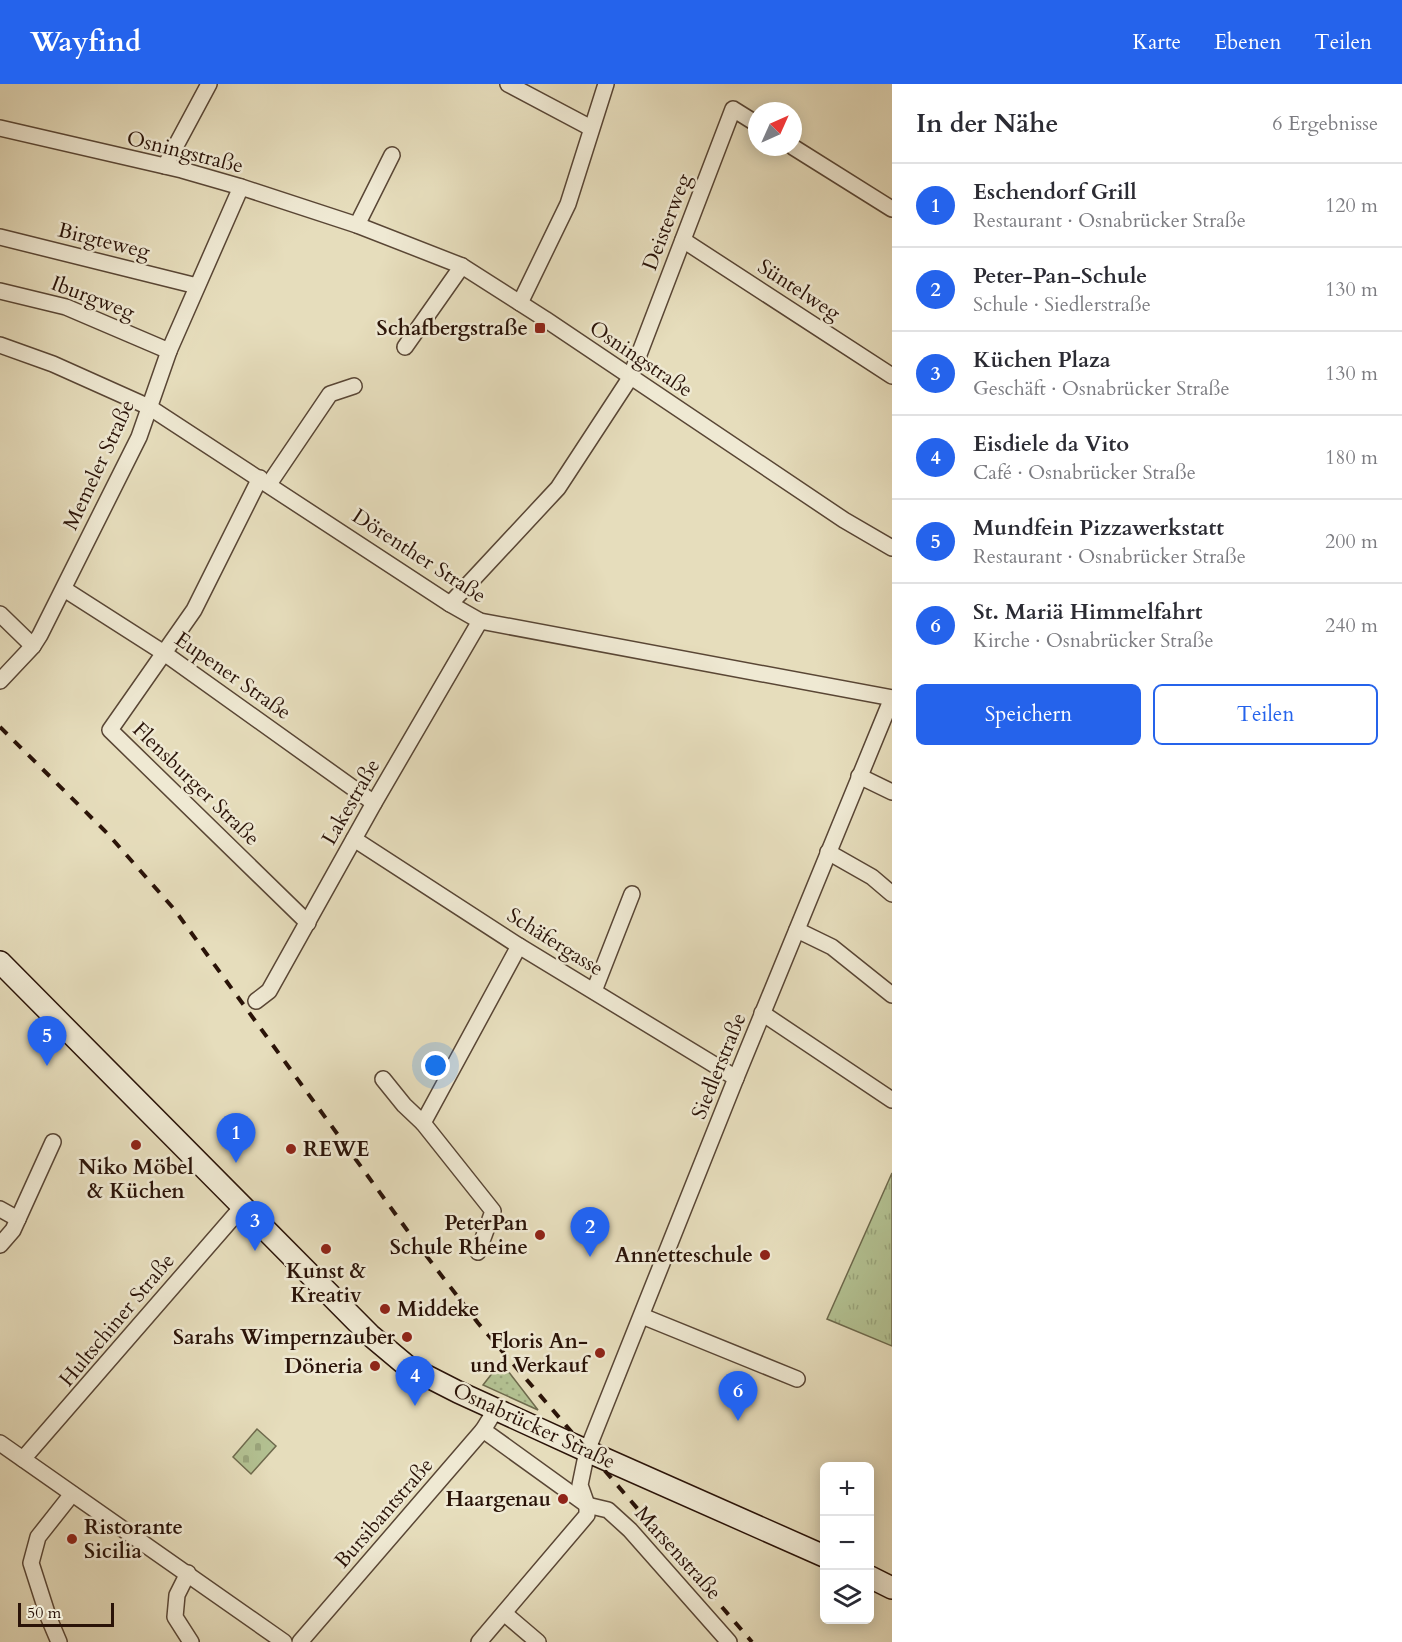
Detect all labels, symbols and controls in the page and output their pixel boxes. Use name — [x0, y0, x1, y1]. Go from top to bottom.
text: Wayfind — [30, 23, 141, 61]
text: Karte — [1133, 28, 1181, 57]
text: Ebenen — [1214, 28, 1281, 57]
text: Teilen — [1314, 28, 1372, 57]
north arrow — [748, 102, 802, 156]
text: In der Nähe — [916, 106, 1058, 141]
text: 6 Ergebnisse — [1272, 110, 1378, 137]
street label: Osningstraße — [124, 124, 246, 180]
street label: Deisterweg — [635, 169, 699, 275]
text: Eschendorf Grill — [973, 177, 1137, 207]
text: 1 — [930, 192, 941, 219]
text: 120 m — [1325, 192, 1378, 219]
text: Restaurant · Osnabrücker Straße — [973, 207, 1246, 234]
street label: Birgteweg — [55, 216, 153, 266]
street label: Süntelweg — [752, 252, 846, 328]
text: Peter-Pan-Schule — [973, 261, 1147, 291]
street label: Iburgweg — [47, 269, 139, 327]
text: 2 — [930, 276, 941, 303]
text: 130 m — [1325, 276, 1378, 303]
text: Schule · Siedlerstraße — [973, 291, 1151, 318]
place label: Schafbergstraße — [377, 314, 528, 343]
street label: Osningstraße — [583, 314, 699, 404]
marker: Schafbergstraße — [533, 321, 547, 335]
text: Küchen Plaza — [973, 345, 1111, 375]
text: 3 — [930, 360, 941, 387]
text: 130 m — [1325, 360, 1378, 387]
text: Geschäft · Osnabrücker Straße — [973, 375, 1230, 402]
street label: Memeler Straße — [56, 395, 142, 535]
text: Eisdiele da Vito — [973, 429, 1129, 459]
text: 4 — [930, 444, 941, 471]
text: 180 m — [1325, 444, 1378, 471]
text: Café · Osnabrücker Straße — [973, 459, 1196, 486]
street label: Dörenther Straße — [346, 502, 492, 610]
text: Mundfein Pizzawerkstatt — [973, 513, 1224, 543]
text: 5 — [930, 528, 941, 555]
text: 200 m — [1325, 528, 1378, 555]
text: Restaurant · Osnabrücker Straße — [973, 543, 1246, 570]
text: St. Mariä Himmelfahrt — [973, 597, 1203, 627]
text: 6 — [930, 612, 941, 639]
text: 240 m — [1325, 612, 1378, 639]
street label: Eupener Straße — [169, 625, 297, 727]
text: Kirche · Osnabrücker Straße — [973, 627, 1214, 654]
button: Speichern — [916, 684, 1141, 745]
button: Teilen — [1153, 684, 1378, 745]
street label: Flensburger Straße — [126, 716, 266, 852]
street label: Lakestraße — [315, 754, 387, 850]
street label: Schäfergasse — [501, 901, 609, 983]
street label: Siedlerstraße — [685, 1009, 753, 1123]
pin: 5 — [28, 1016, 66, 1066]
your location — [421, 1051, 450, 1080]
pin: 1 — [216, 1114, 256, 1163]
place label: REWE — [303, 1135, 369, 1164]
marker: Niko Möbel & Küchen — [129, 1138, 143, 1152]
marker: REWE — [284, 1142, 298, 1156]
place label: Niko Möbel & Küchen — [78, 1153, 194, 1206]
pin: 3 — [236, 1202, 274, 1251]
pin: 2 — [570, 1208, 610, 1257]
place label: PeterPan Schule Rheine — [390, 1209, 528, 1262]
marker: PeterPan Schule Rheine — [533, 1228, 547, 1242]
place label: Annetteschule — [615, 1241, 753, 1270]
marker: Kunst & Kreativ — [319, 1242, 333, 1256]
street label: Hultschiner Straße — [53, 1247, 181, 1393]
marker: Annetteschule — [758, 1248, 772, 1262]
place label: Kunst & Kreativ — [286, 1257, 367, 1310]
place label: Middeke — [397, 1295, 479, 1324]
marker: Middeke — [378, 1302, 392, 1316]
place label: Sarahs Wimpernzauber — [173, 1323, 396, 1352]
place label: Floris An- und Verkauf — [470, 1327, 592, 1380]
marker: Sarahs Wimpernzauber — [400, 1330, 414, 1344]
marker: Floris An- und Verkauf — [593, 1346, 607, 1360]
place label: Döneria — [284, 1352, 364, 1381]
pin: 4 — [396, 1356, 434, 1406]
marker: Döneria — [368, 1359, 382, 1373]
pin: 6 — [718, 1372, 758, 1421]
street label: Osnabrücker Straße — [448, 1376, 620, 1476]
street label: Bursibantstraße — [328, 1452, 440, 1574]
map controls — [820, 1462, 874, 1624]
button: + — [820, 1462, 874, 1516]
place label: Haargenau — [445, 1485, 551, 1514]
marker: Haargenau — [556, 1492, 570, 1506]
street label: Marsenstraße — [628, 1500, 728, 1606]
place label: Ristorante Sicilia — [84, 1513, 183, 1566]
button: − — [820, 1516, 874, 1570]
marker: Ristorante Sicilia — [65, 1532, 79, 1546]
button: layers — [820, 1570, 874, 1624]
scale bar — [18, 1600, 114, 1628]
text: 50 m — [27, 1602, 61, 1624]

